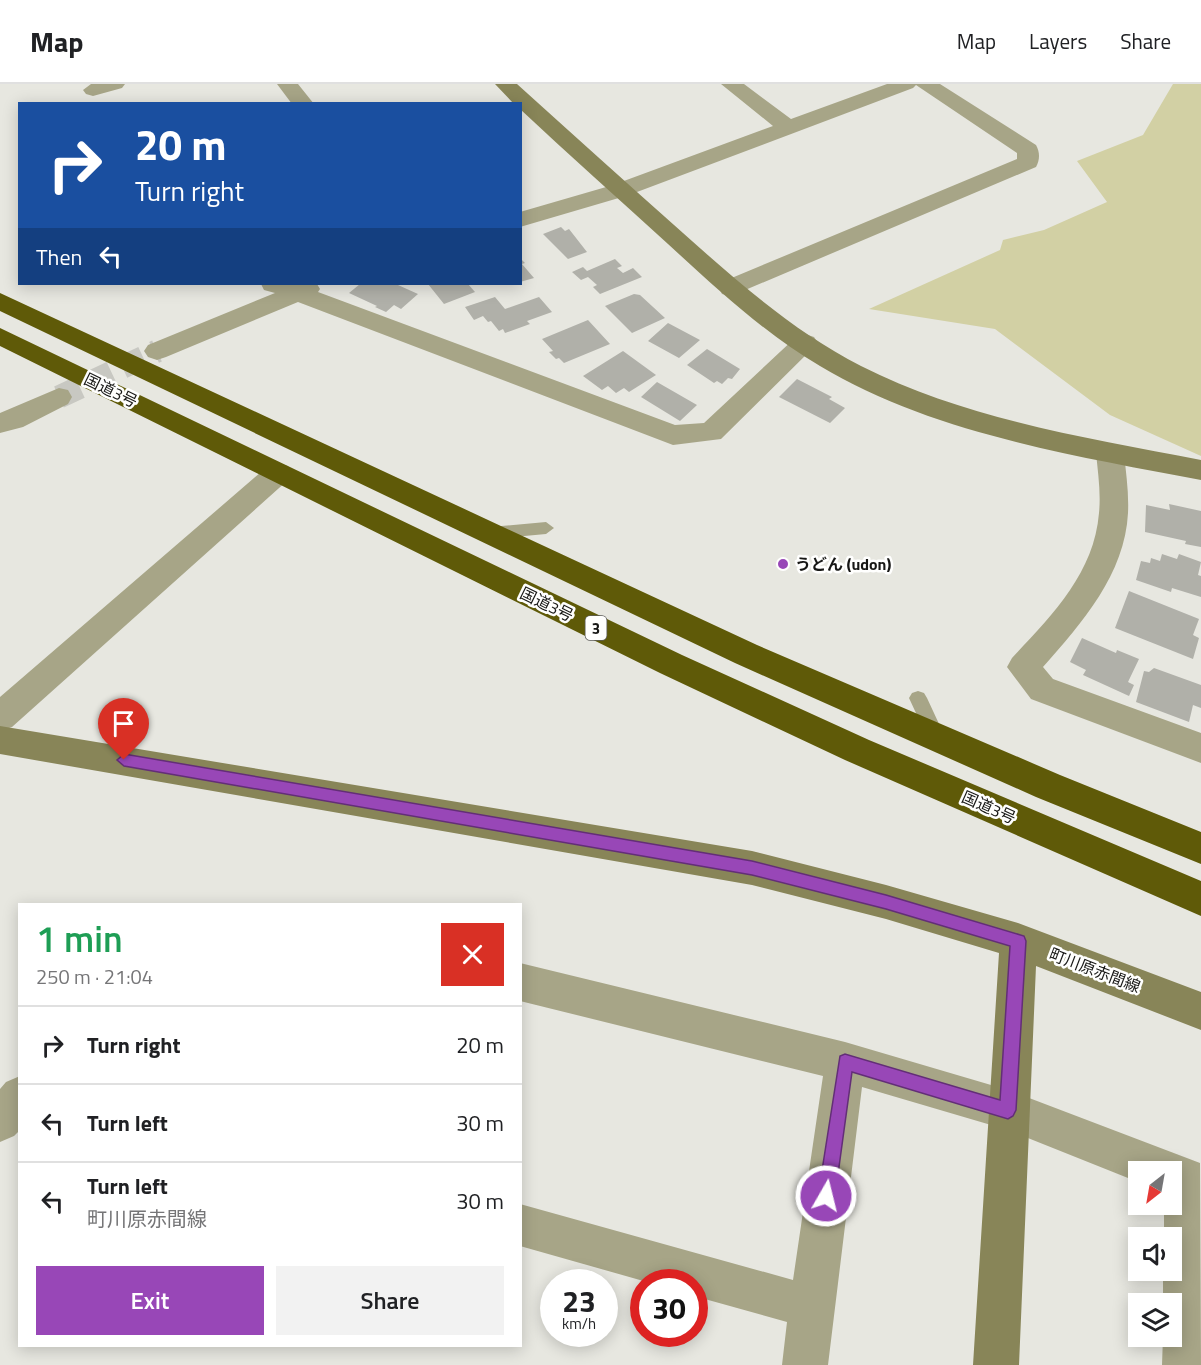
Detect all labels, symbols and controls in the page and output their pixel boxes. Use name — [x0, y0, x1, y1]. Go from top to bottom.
text: Map — [30, 20, 84, 63]
text: Map — [957, 25, 996, 57]
text: Layers — [1029, 25, 1087, 57]
text: Share — [1120, 25, 1171, 57]
text: 20 m — [135, 112, 227, 176]
icon: right — [36, 126, 114, 204]
text: Turn right — [135, 170, 244, 211]
text: Then — [36, 240, 82, 274]
icon: left — [94, 240, 127, 273]
street label: 国道3号 — [80, 367, 142, 413]
place label: うどん (udon) — [795, 552, 891, 576]
marker: うどん (udon) — [776, 557, 790, 571]
street label: 国道3号 — [516, 581, 578, 627]
road number: 3 — [586, 616, 606, 640]
pin — [98, 698, 149, 760]
icon: arrive — [107, 707, 140, 740]
street label: 国道3号 — [958, 784, 1020, 830]
text: 1 min — [36, 911, 123, 966]
button: close — [441, 923, 504, 986]
street label: 町川原赤間線 — [1046, 942, 1144, 998]
text: 250 m · 21:04 — [36, 961, 153, 992]
text: Turn right — [87, 1028, 181, 1062]
text: 20 m — [456, 1028, 504, 1062]
icon: right — [36, 1029, 69, 1062]
text: Turn left — [87, 1106, 168, 1140]
text: 30 m — [456, 1106, 504, 1140]
icon: left — [36, 1107, 69, 1140]
north arrow — [1128, 1161, 1182, 1215]
map controls — [1128, 1161, 1182, 1347]
position arrow — [794, 1164, 858, 1228]
text: Turn left — [87, 1169, 168, 1203]
text: 30 m — [456, 1184, 504, 1218]
icon: left — [36, 1185, 69, 1218]
text: 町川原赤間線 — [87, 1203, 207, 1234]
button: sound — [1128, 1227, 1182, 1281]
button: Exit — [36, 1266, 264, 1335]
button: Share — [276, 1266, 504, 1335]
speed limit sign: 30 — [630, 1269, 708, 1347]
text: 23 — [562, 1278, 596, 1324]
button: layers — [1128, 1293, 1182, 1347]
text: km/h — [562, 1312, 596, 1335]

